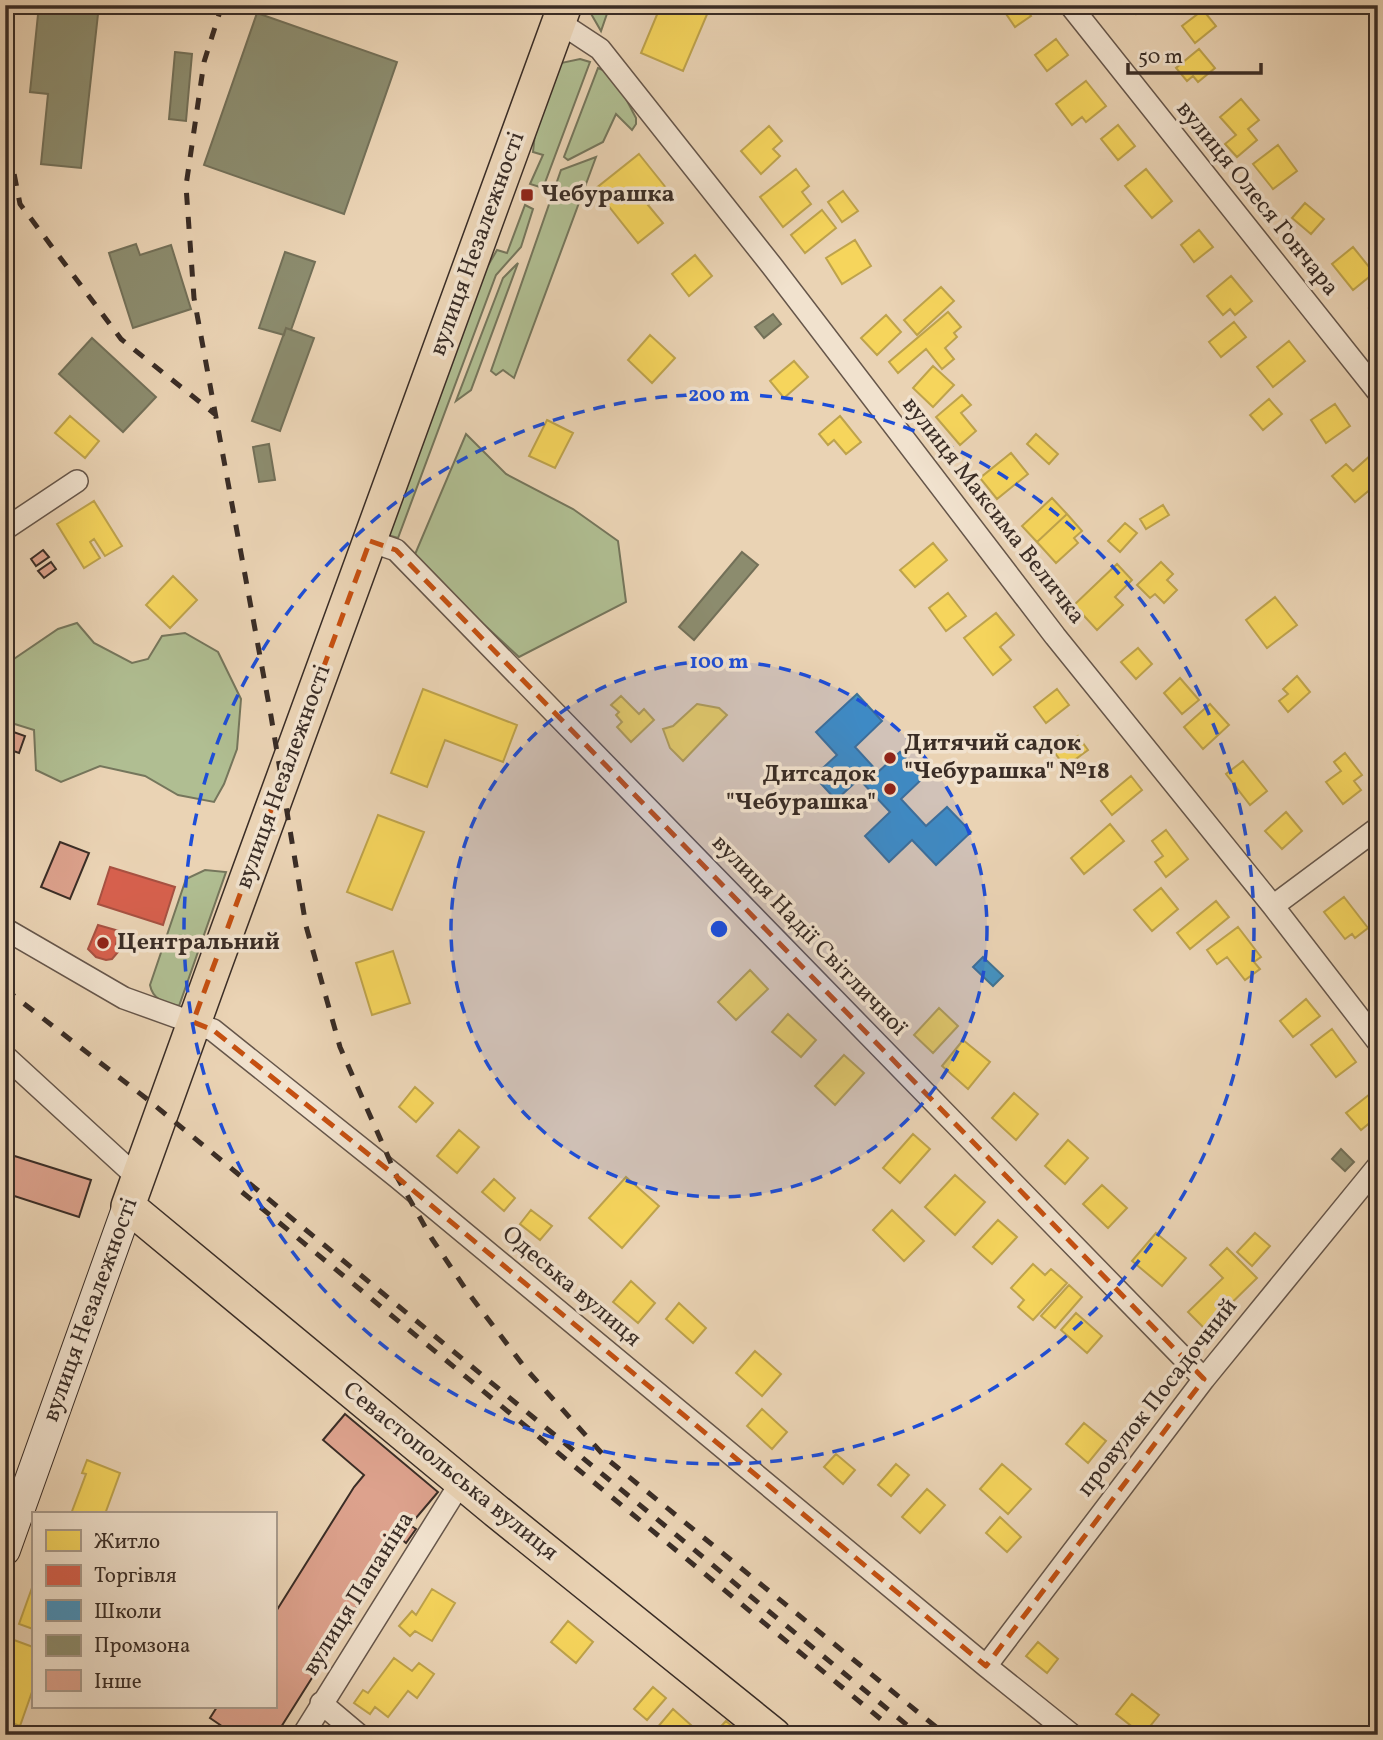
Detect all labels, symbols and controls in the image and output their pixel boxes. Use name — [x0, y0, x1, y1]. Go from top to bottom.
scale bar — [1128, 32, 1260, 76]
text: 50 m — [1138, 43, 1183, 72]
street label: вулиця Олеся Гончара — [1168, 94, 1346, 304]
street label: вулиця Незалежності — [422, 127, 534, 361]
place label: Чебурашка — [541, 178, 675, 212]
marker: Чебурашка — [519, 187, 535, 203]
text: 200 m — [688, 381, 750, 410]
street label: вулиця Максима Величка — [893, 390, 1093, 632]
text: 100 m — [689, 648, 749, 677]
street label: вулиця Незалежності — [228, 660, 340, 894]
place label: Дитячий садок "Чебурашка" №18 — [904, 727, 1110, 789]
marker: Дитячий садок "Чебурашка" №18 — [882, 750, 898, 766]
place label: Дитсадок "Чебурашка" — [726, 758, 876, 820]
marker: Дитсадок "Чебурашка" — [882, 781, 898, 797]
street label: вулиця Надії Світличної — [703, 828, 915, 1044]
centre of rings — [707, 917, 731, 941]
place label: Центральний — [117, 926, 280, 960]
marker: Центральний — [95, 935, 111, 951]
street label: вулиця Незалежності — [35, 1193, 147, 1427]
street label: Одеська вулиця — [494, 1218, 648, 1356]
street label: провулок Посадочний — [1070, 1291, 1246, 1505]
street label: Севастопольська вулиця — [335, 1374, 565, 1570]
street label: вулиця Папаніна — [295, 1506, 423, 1682]
legend — [32, 1512, 276, 1708]
text: Житло — [94, 1528, 160, 1557]
text: Торгівля — [94, 1562, 177, 1591]
text: Школи — [94, 1598, 162, 1627]
text: Промзона — [94, 1632, 190, 1661]
text: Інше — [94, 1668, 142, 1697]

